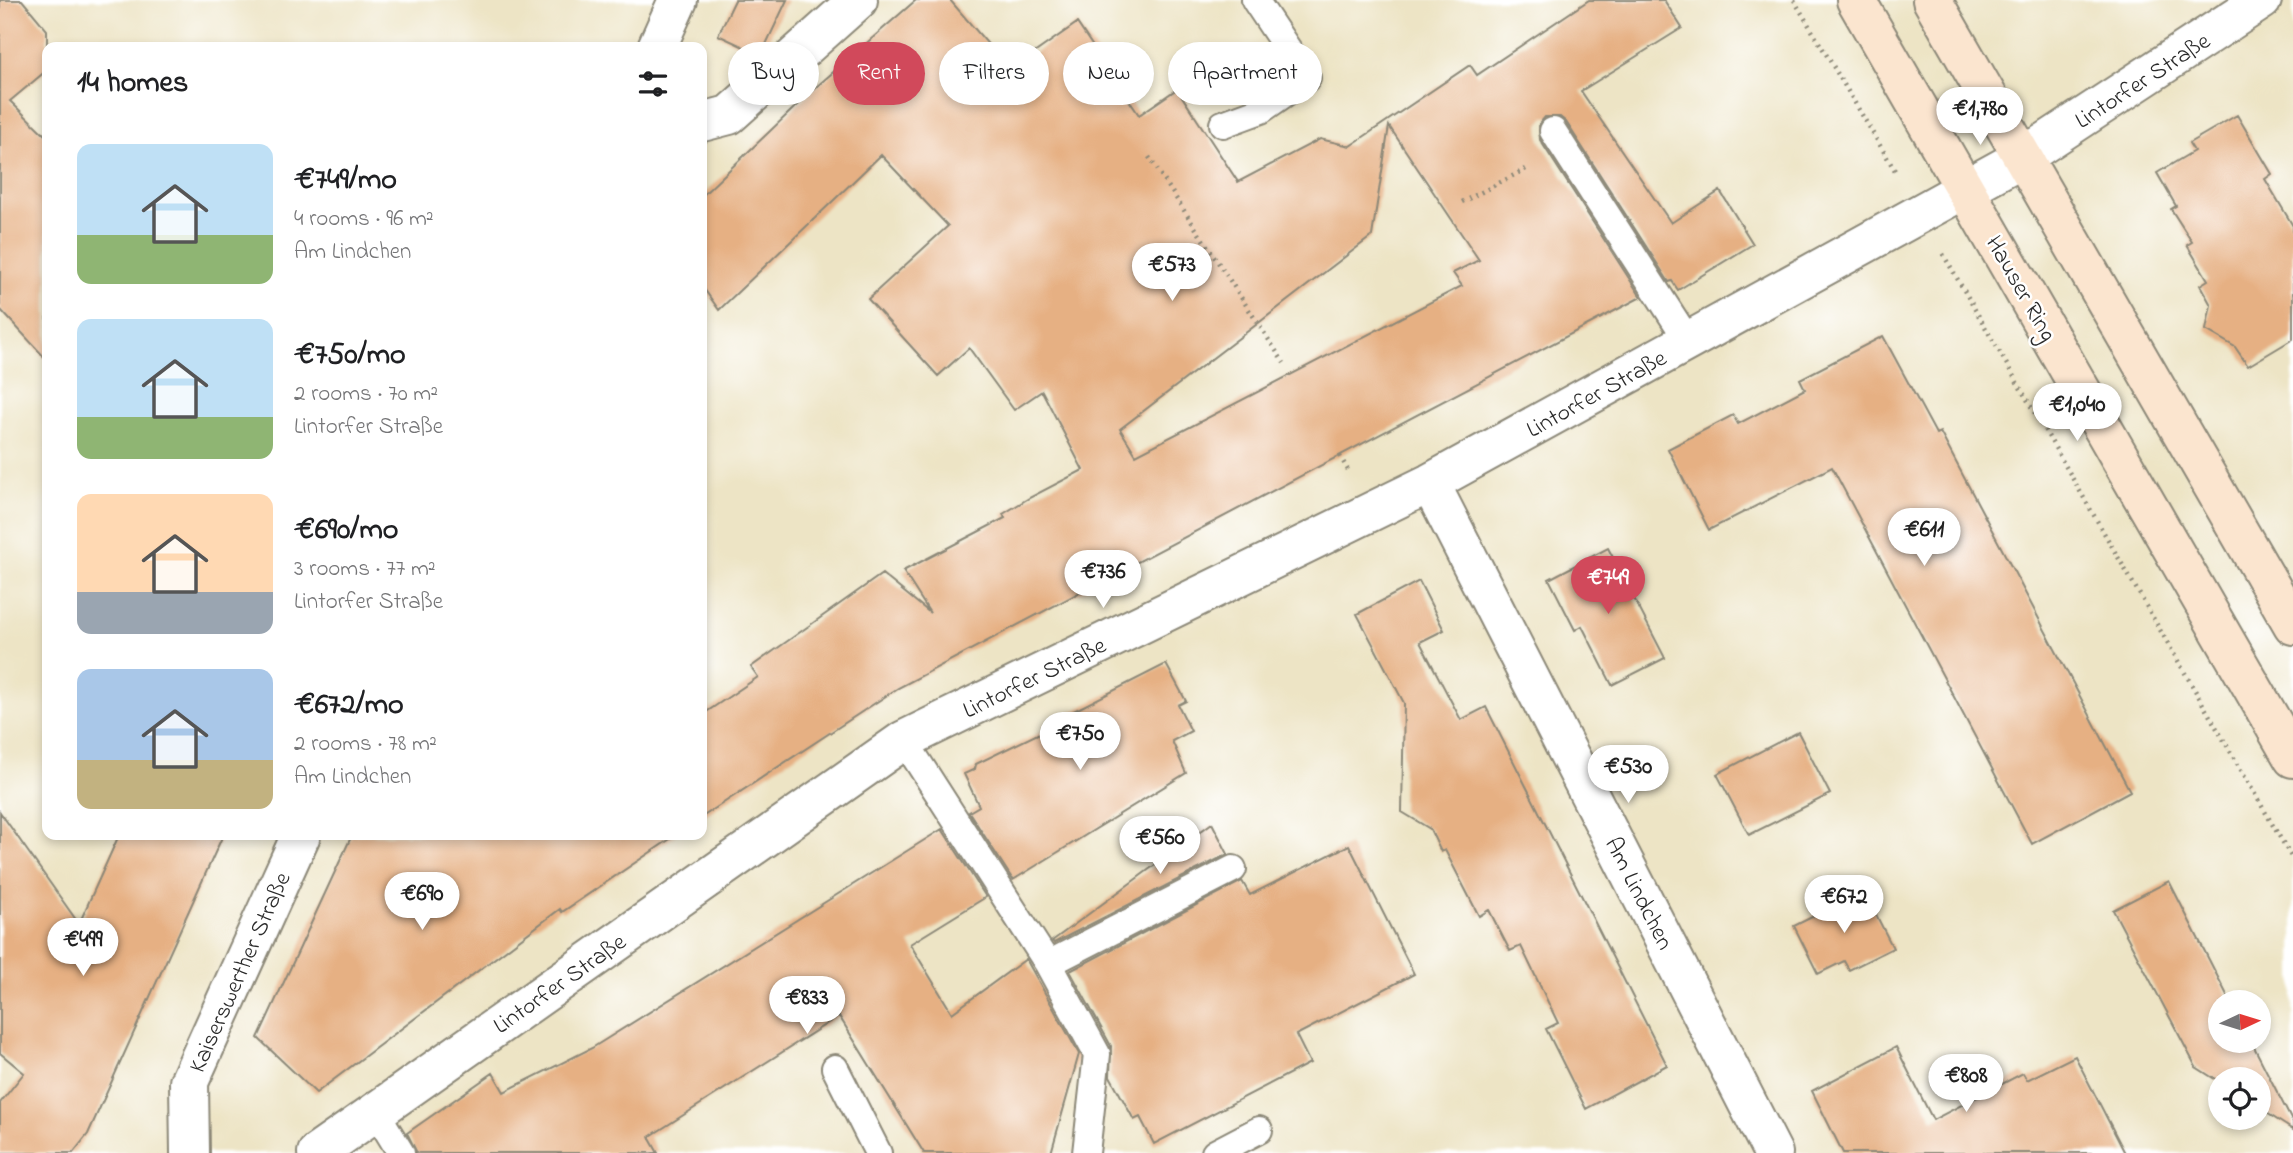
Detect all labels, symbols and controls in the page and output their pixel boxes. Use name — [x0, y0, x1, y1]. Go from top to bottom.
street label: Lintorfer Straße — [2069, 25, 2218, 139]
chip: Buy — [728, 42, 819, 105]
chip: Rent — [833, 42, 925, 105]
chip: Filters — [939, 42, 1049, 105]
chip: New — [1063, 42, 1154, 105]
chip: Apartment — [1168, 42, 1322, 105]
text: 14 homes — [77, 62, 188, 106]
icon: filters — [634, 65, 672, 103]
pin: €1,780 — [1923, 88, 2037, 147]
text: €1,780 — [1952, 93, 2008, 126]
text: €749/mo — [294, 159, 397, 203]
icon: home — [133, 172, 217, 256]
text: 4 rooms · 96 m² — [294, 203, 434, 236]
street label: Hauser Ring — [1975, 230, 2064, 349]
text: Am Lindchen — [294, 236, 411, 269]
pin: €573 — [1131, 244, 1213, 303]
text: €573 — [1148, 249, 1196, 282]
text: €750/mo — [294, 334, 406, 378]
street label: Lintorfer Straße — [1521, 342, 1674, 448]
icon: home — [133, 347, 217, 431]
text: 2 rooms · 70 m² — [294, 378, 438, 411]
pin: €1,040 — [2020, 384, 2134, 443]
text: €1,040 — [2049, 389, 2105, 422]
text: Lintorfer Straße — [294, 411, 443, 444]
pin: €611 — [1883, 508, 1965, 568]
text: €690/mo — [294, 509, 398, 553]
text: €611 — [1904, 514, 1944, 547]
icon: home — [133, 522, 217, 606]
pin: €736 — [1062, 550, 1144, 610]
text: 3 rooms · 77 m² — [294, 553, 436, 586]
text: €736 — [1080, 556, 1126, 589]
pin: €749 — [1567, 556, 1649, 616]
text: €749 — [1587, 562, 1629, 595]
text: Lintorfer Straße — [294, 586, 443, 619]
street label: Lintorfer Straße — [958, 629, 1113, 729]
text: €672/mo — [294, 684, 404, 728]
icon: home — [133, 697, 217, 781]
pin: €750 — [1039, 712, 1121, 772]
text: €750 — [1056, 718, 1104, 751]
text: 2 rooms · 78 m² — [294, 728, 437, 761]
pin: €530 — [1587, 746, 1669, 805]
text: €530 — [1604, 751, 1652, 784]
text: Am Lindchen — [294, 761, 411, 794]
pin: €560 — [1119, 816, 1201, 876]
text: €560 — [1135, 822, 1185, 855]
street label: Am Lindchen — [1594, 832, 1681, 957]
street label: Kaiserswerther Straße — [181, 867, 301, 1079]
pin: €690 — [381, 872, 463, 932]
pin: €672 — [1803, 876, 1885, 935]
text: €690 — [400, 878, 444, 911]
text: €672 — [1820, 881, 1868, 914]
pin: €499 — [42, 918, 124, 978]
text: €499 — [63, 924, 103, 957]
street label: Lintorfer Straße — [487, 926, 634, 1044]
pin: €833 — [766, 976, 848, 1036]
text: €833 — [785, 982, 829, 1015]
north arrow — [2208, 990, 2272, 1054]
map controls — [2208, 990, 2271, 1130]
pin: €808 — [1925, 1054, 2007, 1114]
text: €808 — [1944, 1060, 1988, 1093]
button: locate — [2208, 1067, 2271, 1130]

